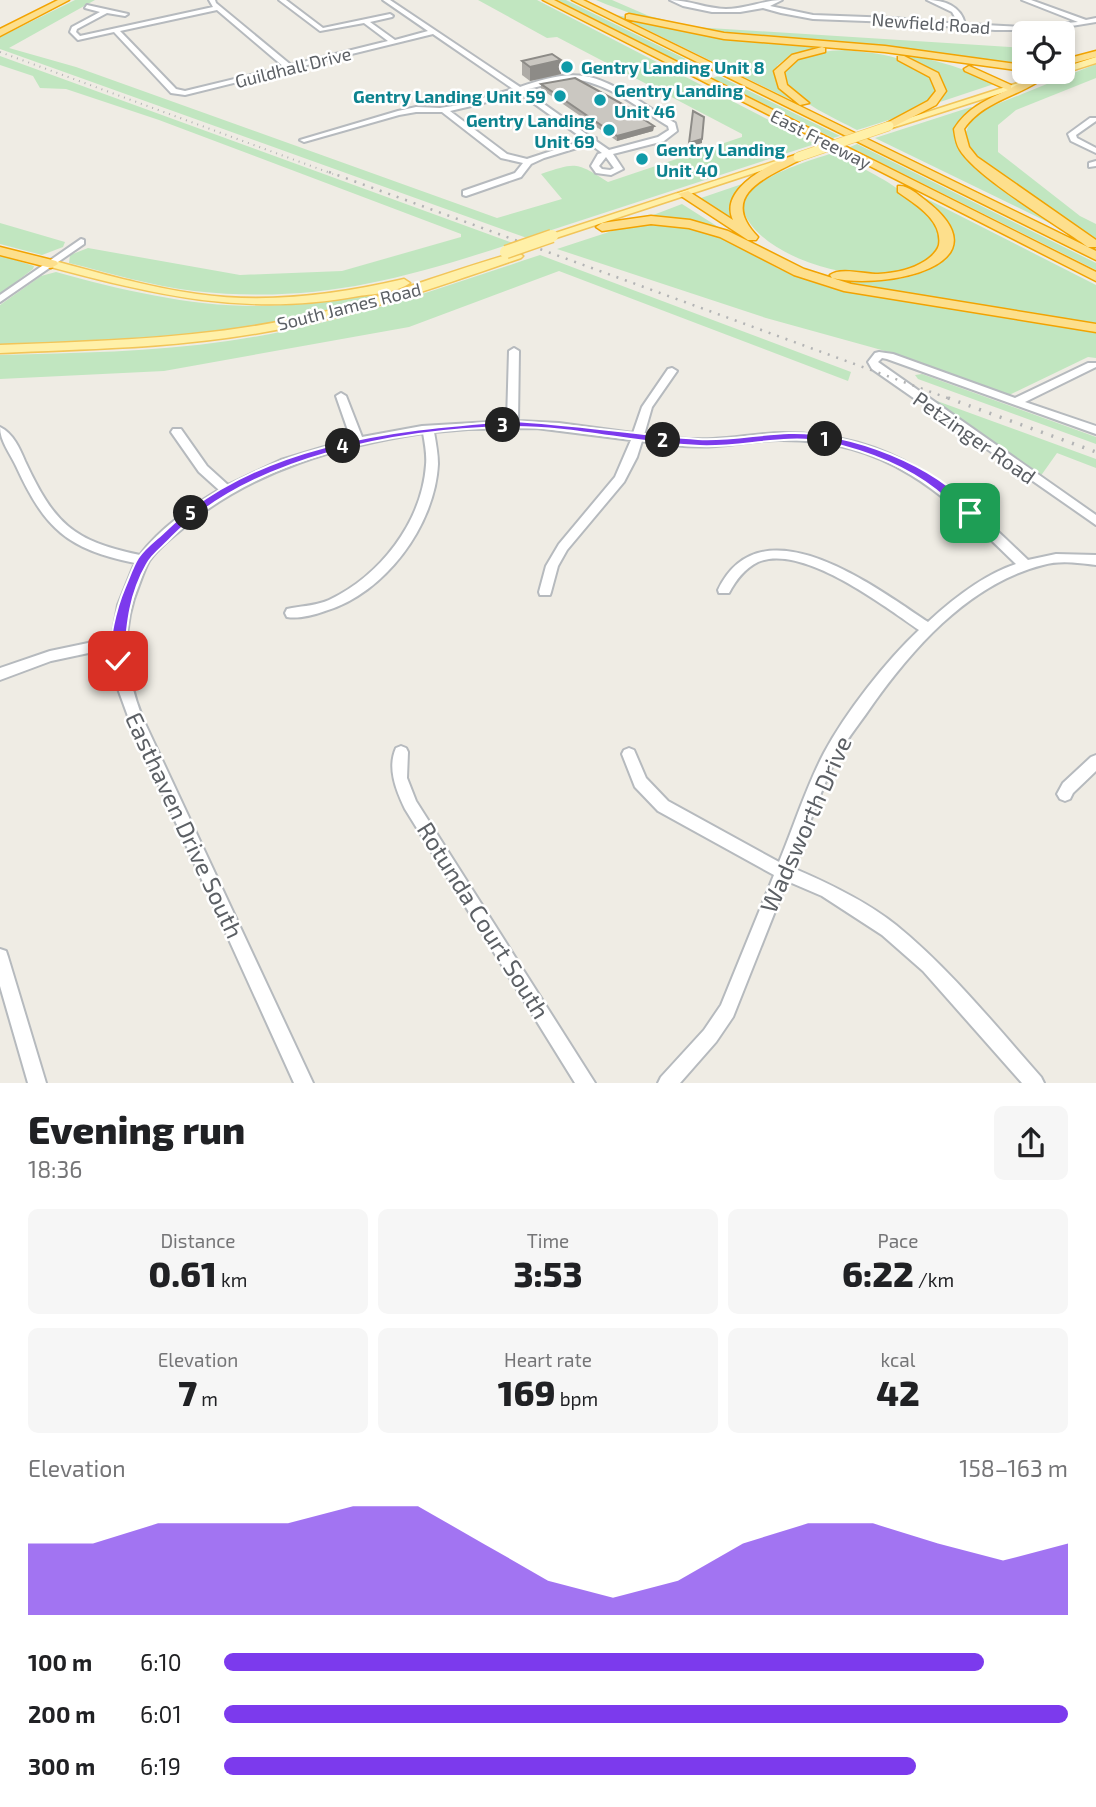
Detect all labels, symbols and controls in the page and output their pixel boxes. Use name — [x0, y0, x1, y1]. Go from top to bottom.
street label: Newfield Road — [871, 8, 991, 38]
map controls — [1012, 21, 1075, 84]
button: locate — [1012, 21, 1075, 84]
street label: Guildhall Drive — [233, 42, 353, 92]
place label: Gentry Landing Unit 8 — [581, 56, 765, 78]
marker: Gentry Landing Unit 8 — [559, 59, 575, 75]
place label: Gentry Landing Unit 46 — [614, 79, 744, 122]
place label: Gentry Landing Unit 59 — [353, 85, 546, 107]
marker: Gentry Landing Unit 59 — [552, 88, 568, 104]
marker: Gentry Landing Unit 46 — [592, 92, 608, 108]
street label: East Freeway — [767, 104, 875, 174]
place label: Gentry Landing Unit 69 — [466, 109, 596, 152]
marker: Gentry Landing Unit 69 — [601, 122, 617, 138]
place label: Gentry Landing Unit 40 — [656, 138, 786, 181]
marker: Gentry Landing Unit 40 — [634, 151, 650, 167]
street label: South James Road — [275, 277, 423, 335]
street label: Petzinger Road — [909, 386, 1041, 488]
pin: 3 — [486, 408, 520, 442]
text: 3 — [497, 413, 508, 436]
pin: 2 — [646, 422, 680, 458]
pin: 1 — [808, 422, 842, 457]
text: 1 — [820, 427, 829, 450]
pin: 4 — [326, 428, 360, 464]
text: 2 — [657, 428, 668, 451]
text: 4 — [336, 434, 349, 457]
pin — [940, 483, 1000, 543]
icon: arrive — [951, 494, 989, 532]
pin: 5 — [174, 496, 208, 530]
text: 5 — [185, 501, 196, 524]
pin — [88, 631, 148, 691]
icon: check — [99, 642, 137, 680]
street label: Easthaven Drive South — [120, 707, 250, 943]
street label: Wadsworth Drive — [753, 731, 857, 917]
street label: Rotunda Court South — [412, 816, 556, 1024]
text: Evening run — [28, 1106, 245, 1152]
button: share — [994, 1106, 1068, 1180]
text: 18:36 — [28, 1155, 83, 1183]
text: Distance — [160, 1229, 236, 1252]
text: Time — [527, 1229, 569, 1252]
text: Pace — [878, 1229, 918, 1252]
text: 0.61 — [149, 1252, 217, 1294]
text: 3:53 — [513, 1252, 583, 1294]
text: 6:22 — [842, 1252, 914, 1294]
text: km — [217, 1268, 247, 1291]
text: /km — [914, 1268, 954, 1291]
text: Elevation — [158, 1348, 238, 1371]
text: Heart rate — [504, 1348, 592, 1371]
text: kcal — [881, 1348, 915, 1371]
text: 7 — [178, 1371, 197, 1413]
text: 169 — [498, 1371, 556, 1413]
text: 42 — [876, 1371, 920, 1413]
text: m — [197, 1387, 218, 1410]
text: bpm — [556, 1387, 598, 1410]
text: Elevation — [28, 1454, 126, 1482]
text: 158–163 m — [959, 1454, 1068, 1482]
text: 100 m — [28, 1648, 92, 1676]
text: 6:10 — [140, 1648, 182, 1676]
text: 200 m — [28, 1700, 96, 1728]
text: 6:01 — [140, 1700, 182, 1728]
text: 300 m — [28, 1752, 95, 1780]
text: 6:19 — [140, 1752, 181, 1780]

